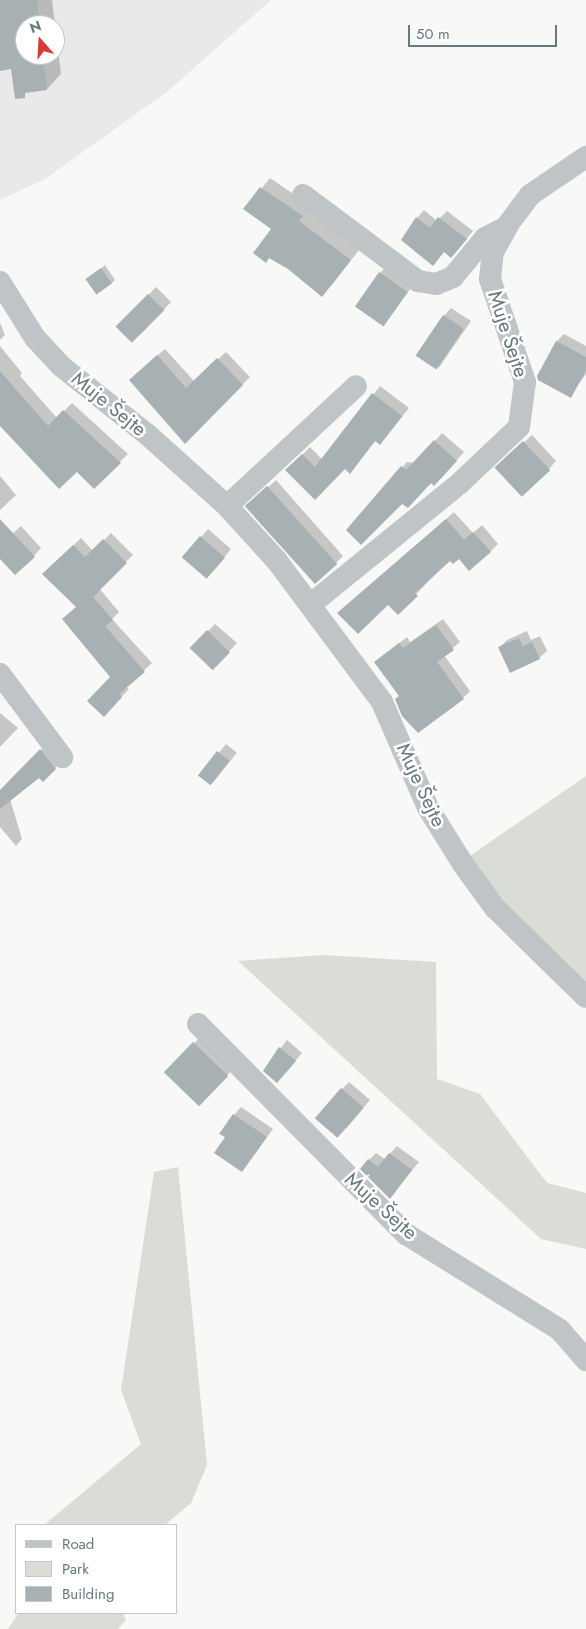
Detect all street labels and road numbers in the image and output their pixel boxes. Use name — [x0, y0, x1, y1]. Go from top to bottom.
street label: Muje Šejte — [483, 288, 533, 380]
street label: Muje Šejte — [67, 367, 151, 441]
street label: Muje Šejte — [391, 739, 451, 831]
street label: Muje Šejte — [340, 1167, 422, 1245]

